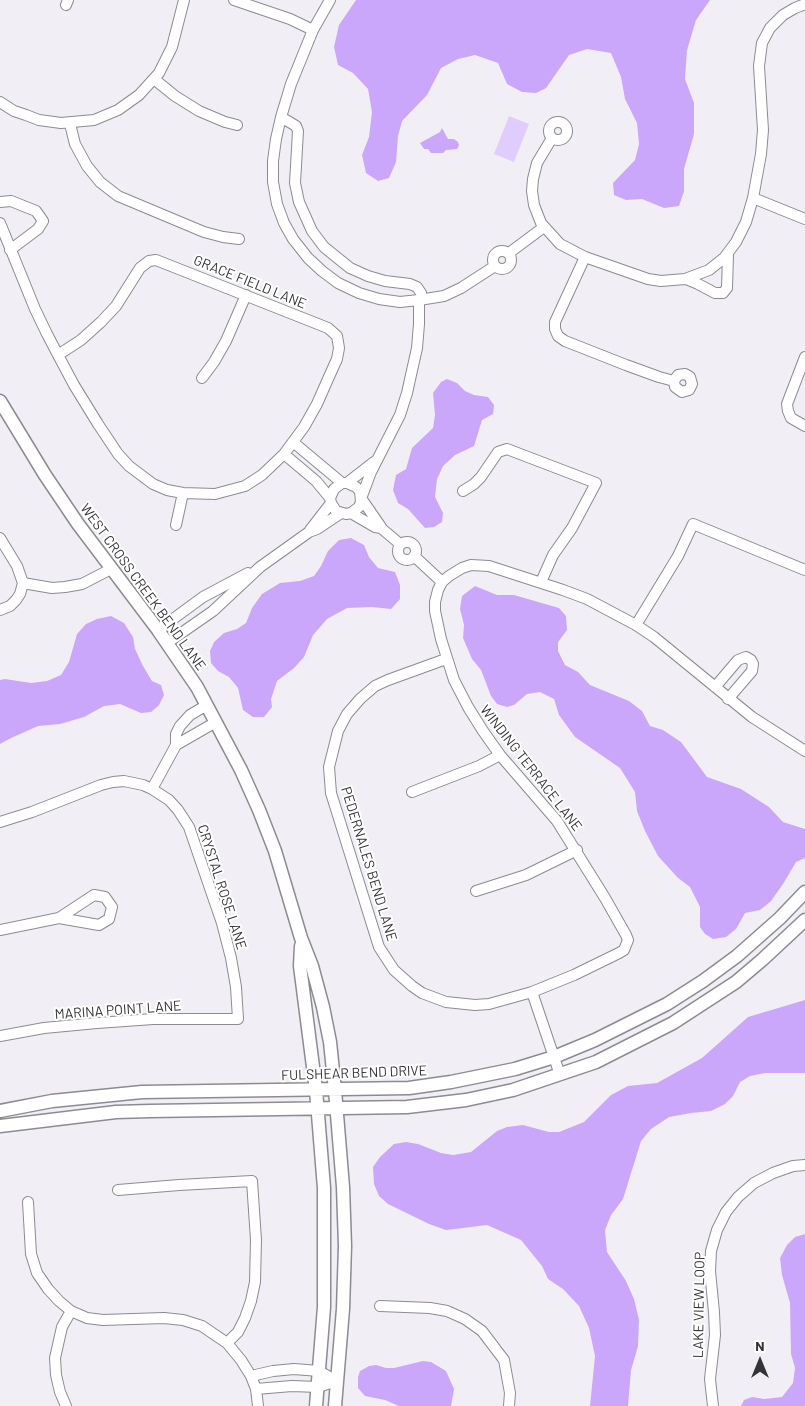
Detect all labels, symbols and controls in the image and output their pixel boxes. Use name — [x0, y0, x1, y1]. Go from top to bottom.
street label: GRACE FIELD LANE — [191, 252, 309, 312]
street label: WEST CROSS CREEK BEND LANE — [77, 500, 209, 674]
street label: WINDING TERRACE LANE — [477, 702, 585, 834]
street label: PEDERNALES BEND LANE — [337, 785, 401, 943]
street label: CRYSTAL ROSE LANE — [194, 822, 250, 952]
street label: MARINA POINT LANE — [54, 997, 182, 1023]
street label: FULSHEAR BEND DRIVE — [281, 1062, 427, 1084]
street label: LAKE VIEW LOOP — [690, 1252, 708, 1358]
north arrow — [735, 1336, 785, 1386]
text: N — [755, 1337, 765, 1354]

